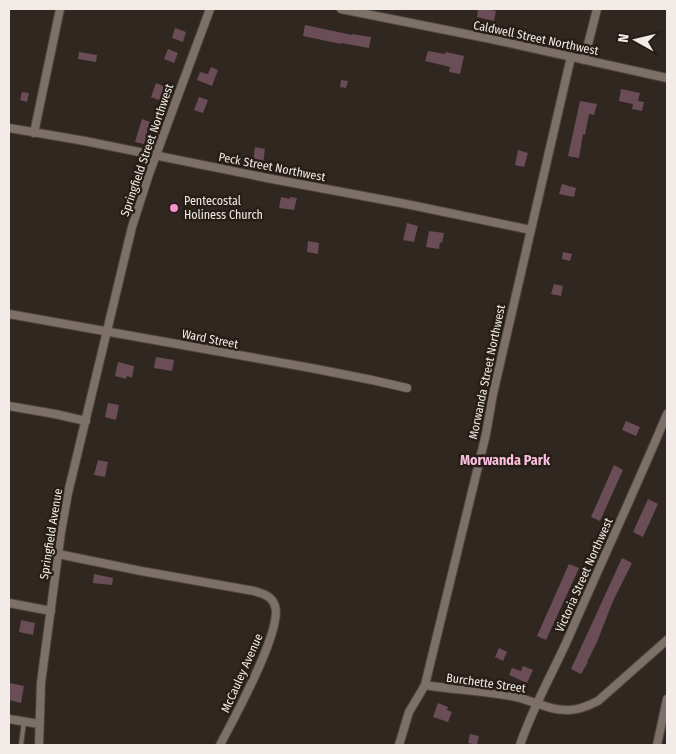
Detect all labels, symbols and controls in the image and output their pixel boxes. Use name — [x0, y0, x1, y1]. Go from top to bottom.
north arrow — [611, 15, 661, 65]
street label: Caldwell Street Northwest — [472, 18, 600, 58]
text: N — [615, 33, 633, 44]
street label: Springfield Street Northwest — [118, 82, 176, 218]
street label: Peck Street Northwest — [217, 150, 327, 184]
place label: Pentecostal Holiness Church — [184, 194, 263, 222]
marker: Pentecostal Holiness Church — [168, 202, 180, 214]
street label: Morwanda Street Northwest — [466, 303, 508, 441]
street label: Ward Street — [181, 327, 239, 351]
district label: Morwanda Park — [460, 452, 551, 469]
street label: Springfield Avenue — [37, 487, 65, 581]
street label: Victoria Street Northwest — [553, 516, 616, 634]
street label: McCauley Avenue — [218, 631, 266, 715]
street label: Burchette Street — [445, 671, 527, 696]

